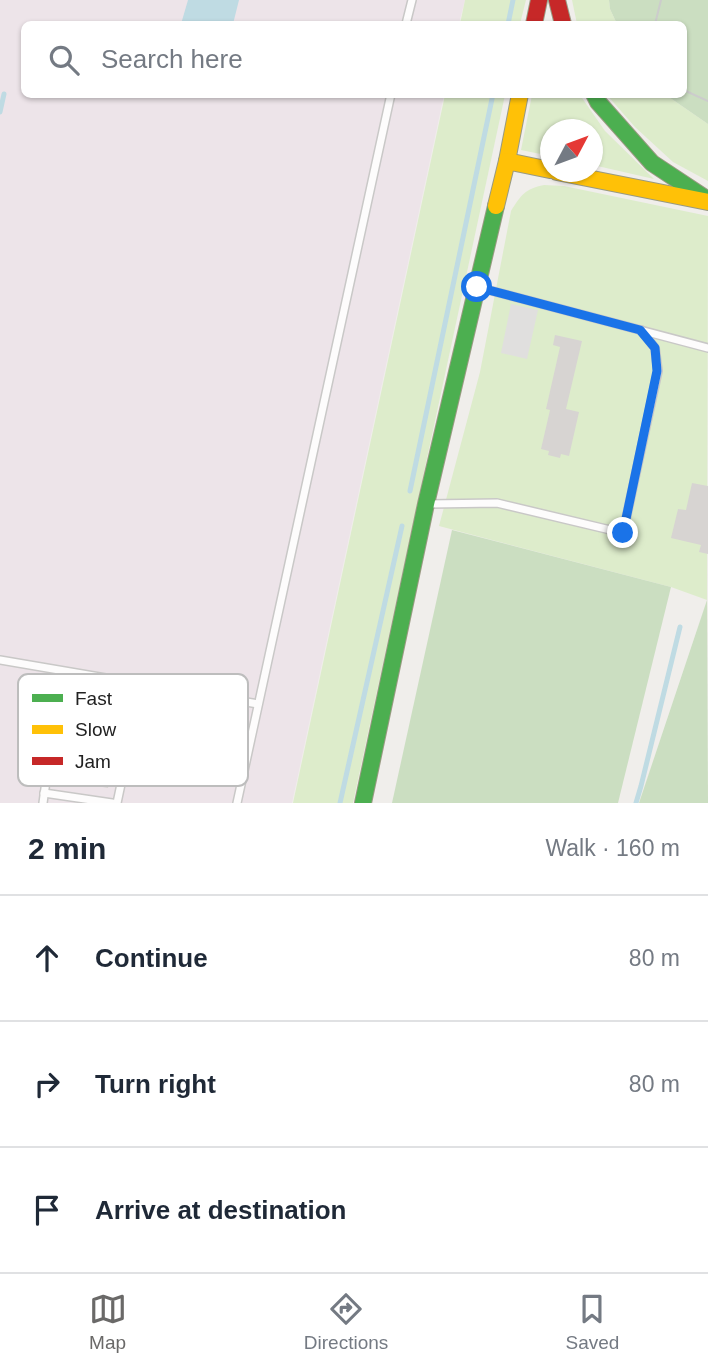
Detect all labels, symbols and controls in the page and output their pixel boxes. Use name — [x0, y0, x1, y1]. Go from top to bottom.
search box — [21, 21, 687, 98]
icon: search — [45, 41, 83, 79]
text: Search here — [101, 44, 243, 74]
north arrow — [540, 119, 603, 182]
route start — [461, 271, 492, 302]
route end — [607, 517, 638, 548]
legend — [18, 674, 248, 786]
text: Fast — [75, 688, 113, 709]
text: Slow — [75, 719, 116, 740]
text: Jam — [75, 751, 111, 772]
text: 2 min — [28, 832, 106, 865]
text: Walk · 160 m — [545, 835, 680, 861]
icon: ahead — [28, 939, 66, 977]
text: Continue — [95, 943, 208, 973]
text: 80 m — [629, 945, 680, 971]
icon: right — [28, 1065, 66, 1103]
text: Turn right — [95, 1069, 216, 1099]
text: 80 m — [629, 1071, 680, 1097]
icon: arrive — [28, 1191, 66, 1229]
text: Arrive at destination — [95, 1195, 346, 1225]
tab: Map — [89, 1290, 127, 1354]
tab: Directions — [304, 1290, 388, 1354]
tab: Saved — [565, 1290, 619, 1354]

